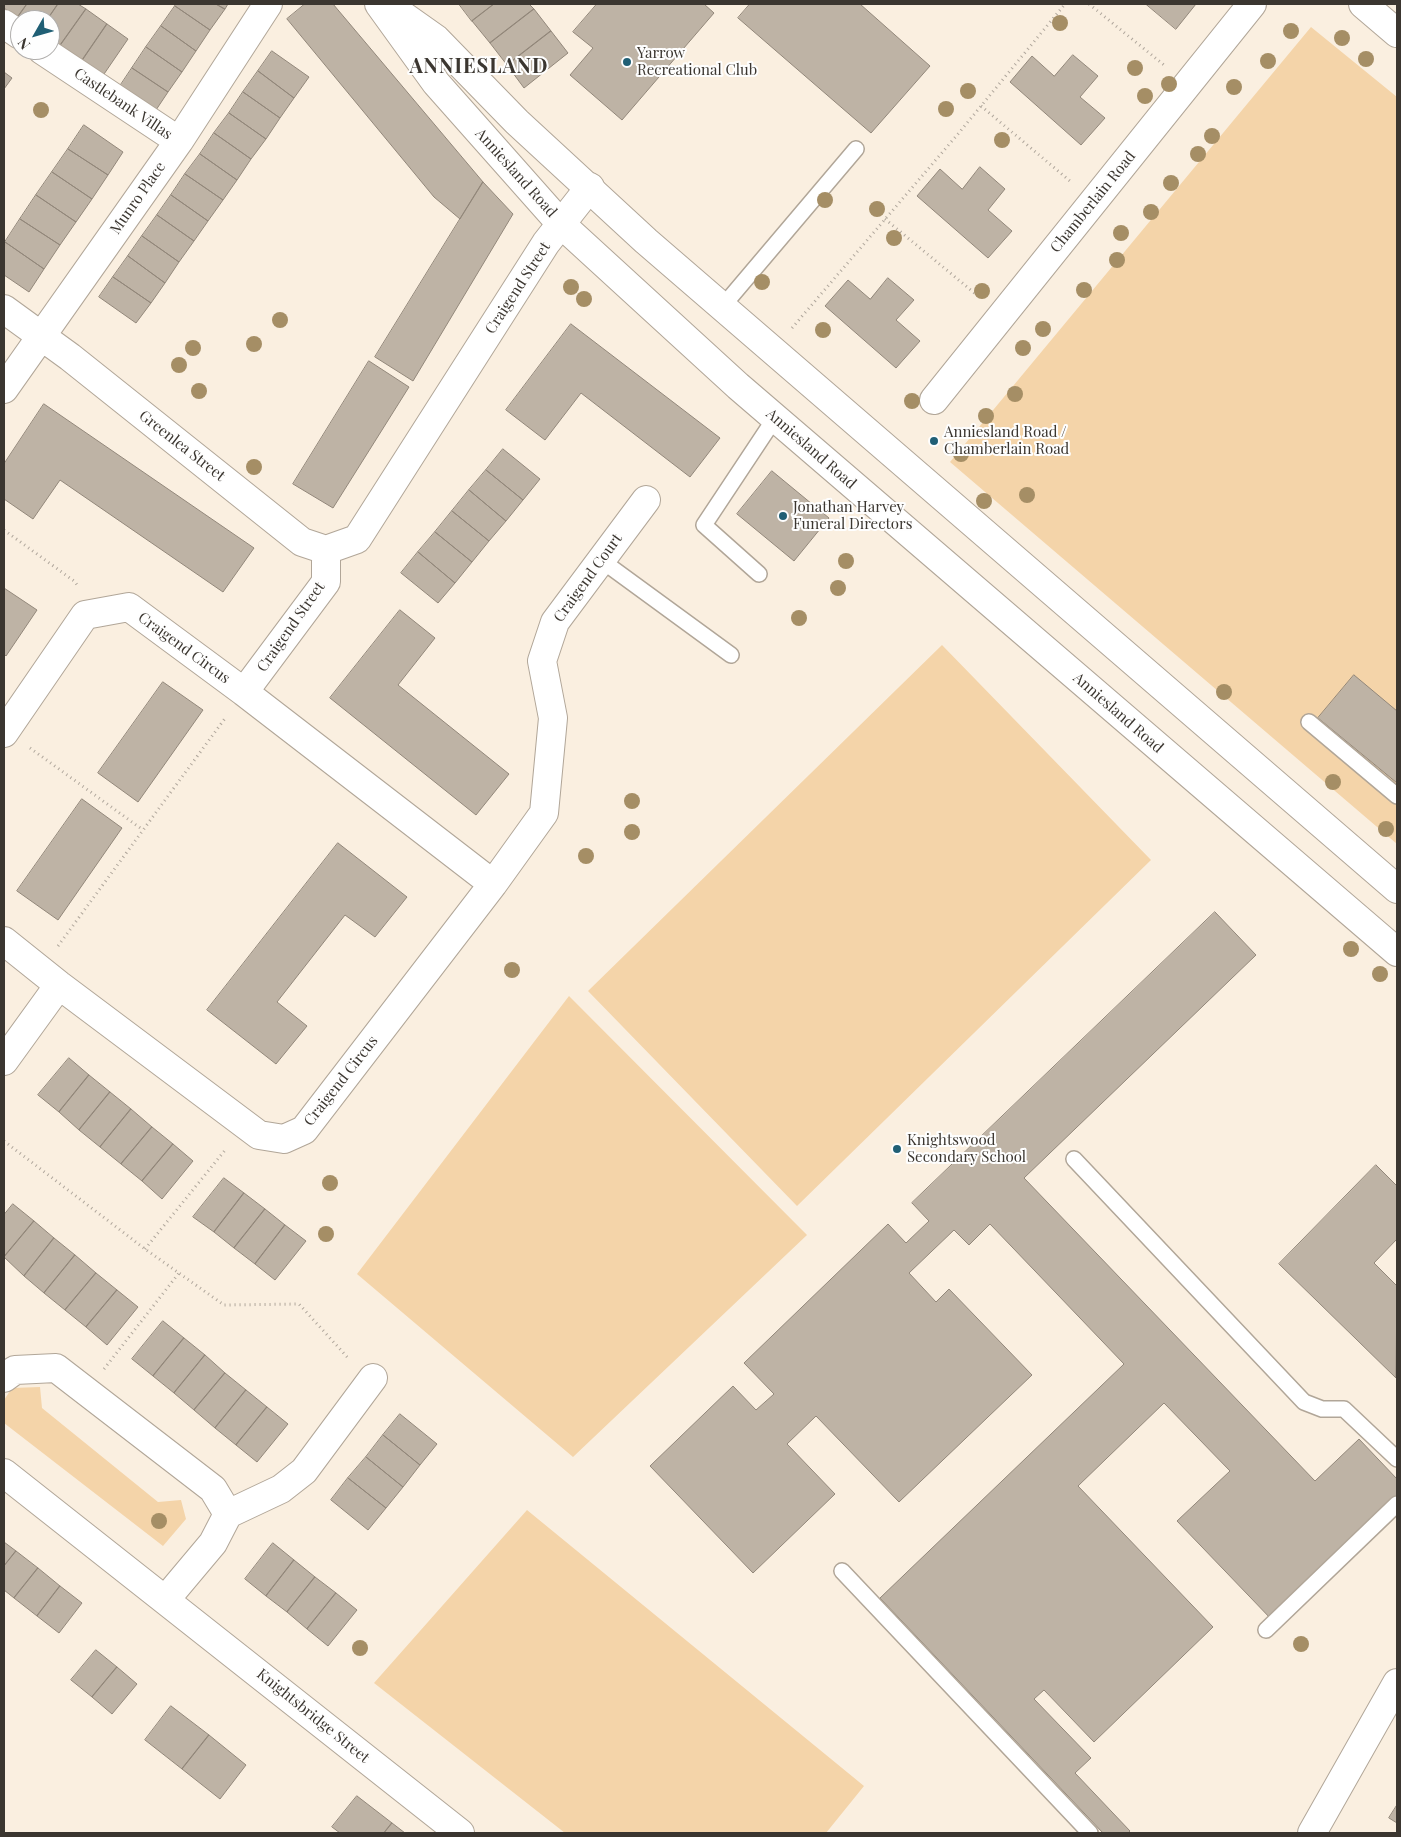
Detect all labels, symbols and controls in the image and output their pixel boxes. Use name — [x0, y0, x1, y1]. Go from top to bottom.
north arrow — [10, 10, 60, 60]
text: N — [13, 34, 34, 54]
place label: Yarrow Recreational Club — [637, 44, 757, 79]
district label: ANNIESLAND — [408, 55, 550, 79]
marker: Yarrow Recreational Club — [621, 56, 633, 68]
street label: Castlebank Villas — [70, 65, 176, 143]
street label: Anniesland Road — [471, 125, 561, 221]
street label: Chamberlain Road — [1047, 148, 1139, 256]
street label: Munro Place — [106, 158, 170, 238]
street label: Craigend Street — [482, 239, 554, 337]
street label: Anniesland Road — [762, 405, 860, 493]
street label: Greenlea Street — [135, 407, 229, 485]
place label: Anniesland Road / Chamberlain Road — [944, 423, 1069, 458]
marker: Anniesland Road / Chamberlain Road — [928, 435, 940, 447]
place label: Jonathan Harvey Funeral Directors — [793, 498, 912, 533]
marker: Jonathan Harvey Funeral Directors — [777, 510, 789, 522]
street label: Craigend Court — [550, 530, 626, 626]
street label: Craigend Street — [253, 578, 329, 676]
street label: Craigend Circus — [134, 609, 234, 687]
street label: Anniesland Road — [1069, 669, 1167, 757]
street label: Craigend Circus — [300, 1032, 382, 1130]
place label: Knightswood Secondary School — [907, 1131, 1026, 1166]
marker: Knightswood Secondary School — [891, 1143, 903, 1155]
street label: Knightsbridge Street — [253, 1665, 373, 1767]

